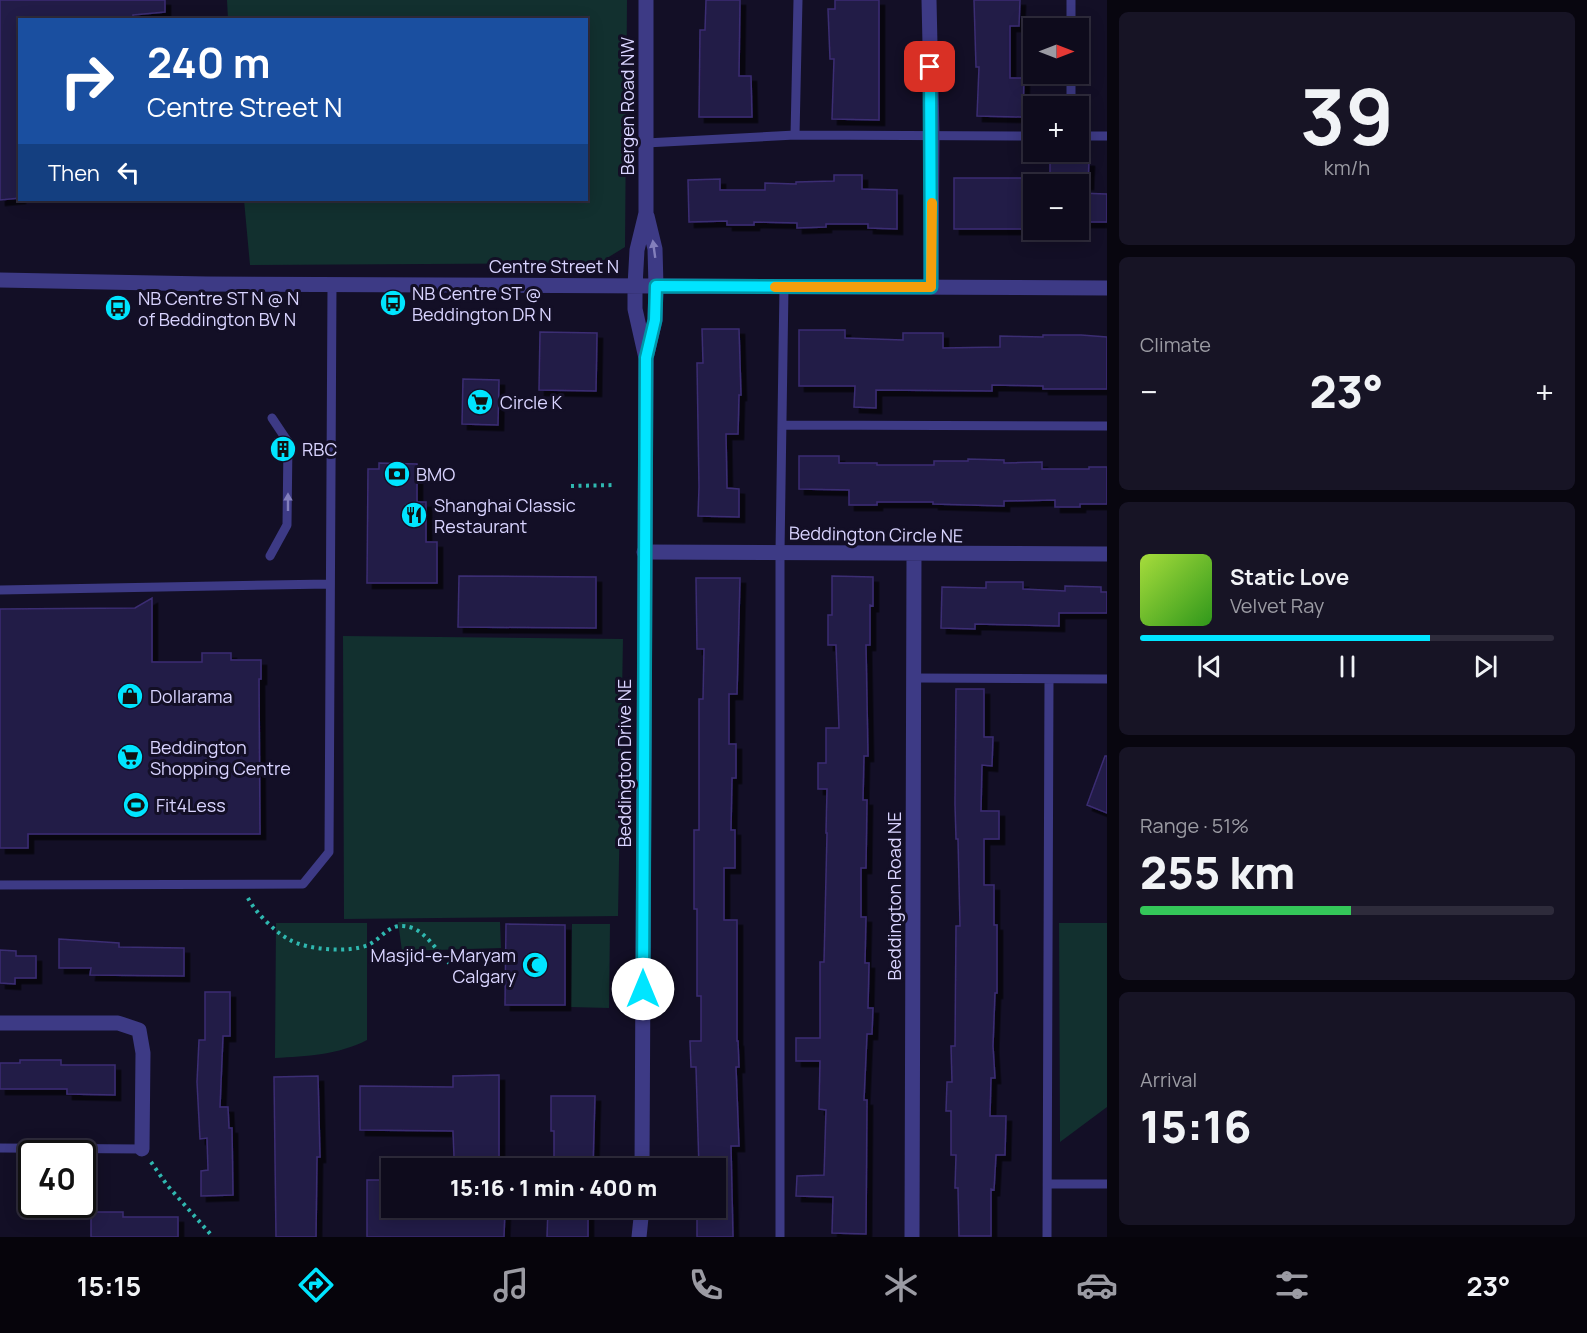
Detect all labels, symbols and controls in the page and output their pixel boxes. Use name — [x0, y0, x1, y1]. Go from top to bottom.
north arrow — [1023, 18, 1089, 84]
map controls — [1023, 18, 1089, 240]
text: 240 m — [147, 33, 271, 91]
street label: Bergen Road NW — [615, 37, 639, 175]
pin — [904, 41, 955, 92]
icon: right — [48, 42, 126, 120]
icon: arrive — [913, 50, 946, 83]
text: 39 — [1300, 62, 1394, 168]
text: Centre Street N — [147, 88, 342, 125]
button: + — [1023, 96, 1089, 162]
text: km/h — [1324, 154, 1370, 181]
icon: left — [112, 156, 145, 189]
text: Then — [48, 158, 100, 188]
button: − — [1023, 174, 1089, 240]
one-way arrow — [650, 239, 659, 258]
street label: Centre Street N — [489, 254, 619, 278]
place label: NB Centre ST @ Beddington DR N — [412, 281, 552, 326]
place label: NB Centre ST N @ N of Beddington BV N — [138, 286, 299, 331]
bus stop icon: NB Centre ST @ Beddington DR N — [378, 288, 408, 318]
bus stop icon: NB Centre ST N @ N of Beddington BV N — [103, 293, 133, 323]
text: Climate — [1140, 331, 1211, 358]
text: 23° — [1309, 360, 1383, 422]
text: − — [1140, 369, 1158, 414]
text: + — [1535, 369, 1554, 414]
supermarket icon: Circle K — [465, 387, 495, 417]
place label: Circle K — [500, 390, 562, 414]
building icon: RBC — [268, 434, 298, 464]
place label: RBC — [302, 437, 337, 461]
bank icon: BMO — [382, 459, 412, 489]
place label: BMO — [416, 462, 455, 486]
one-way arrow — [283, 492, 292, 511]
place label: Shanghai Classic Restaurant — [434, 493, 576, 538]
restaurant icon: Shanghai Classic Restaurant — [399, 500, 429, 530]
street label: Beddington Circle NE — [789, 520, 963, 548]
text: Static Love — [1230, 562, 1349, 592]
text: Velvet Ray — [1230, 592, 1324, 619]
icon: previous — [1193, 650, 1226, 683]
icon: pause — [1331, 650, 1364, 683]
icon: next — [1469, 650, 1502, 683]
street label: Beddington Drive NE — [612, 679, 636, 847]
shop icon: Dollarama — [115, 681, 145, 711]
place label: Dollarama — [150, 684, 233, 708]
place label: Beddington Shopping Centre — [150, 735, 291, 780]
supermarket icon: Beddington Shopping Centre — [115, 742, 145, 772]
sports icon: Fit4Less — [121, 790, 151, 820]
place label: Fit4Less — [156, 793, 226, 817]
street label: Beddington Road NE — [882, 811, 906, 981]
text: Range · 51% — [1140, 812, 1249, 839]
text: 255 km — [1140, 841, 1295, 903]
place label: Masjid-e-Maryam Calgary — [371, 943, 516, 988]
mosque icon: Masjid-e-Maryam Calgary — [520, 950, 550, 980]
position arrow — [611, 957, 675, 1021]
text: Arrival — [1140, 1066, 1197, 1093]
text: 15:16 — [1140, 1095, 1251, 1157]
speed limit sign: 40 — [18, 1140, 96, 1218]
text: 15:16 · 1 min · 400 m — [450, 1173, 657, 1203]
icon: directions — [295, 1264, 337, 1306]
icon: music — [490, 1264, 532, 1306]
icon: phone — [685, 1264, 727, 1306]
icon: climate — [880, 1264, 922, 1306]
icon: car — [1076, 1264, 1118, 1306]
icon: filters — [1271, 1264, 1313, 1306]
text: 15:15 — [77, 1267, 141, 1304]
text: 23° — [1466, 1267, 1510, 1304]

